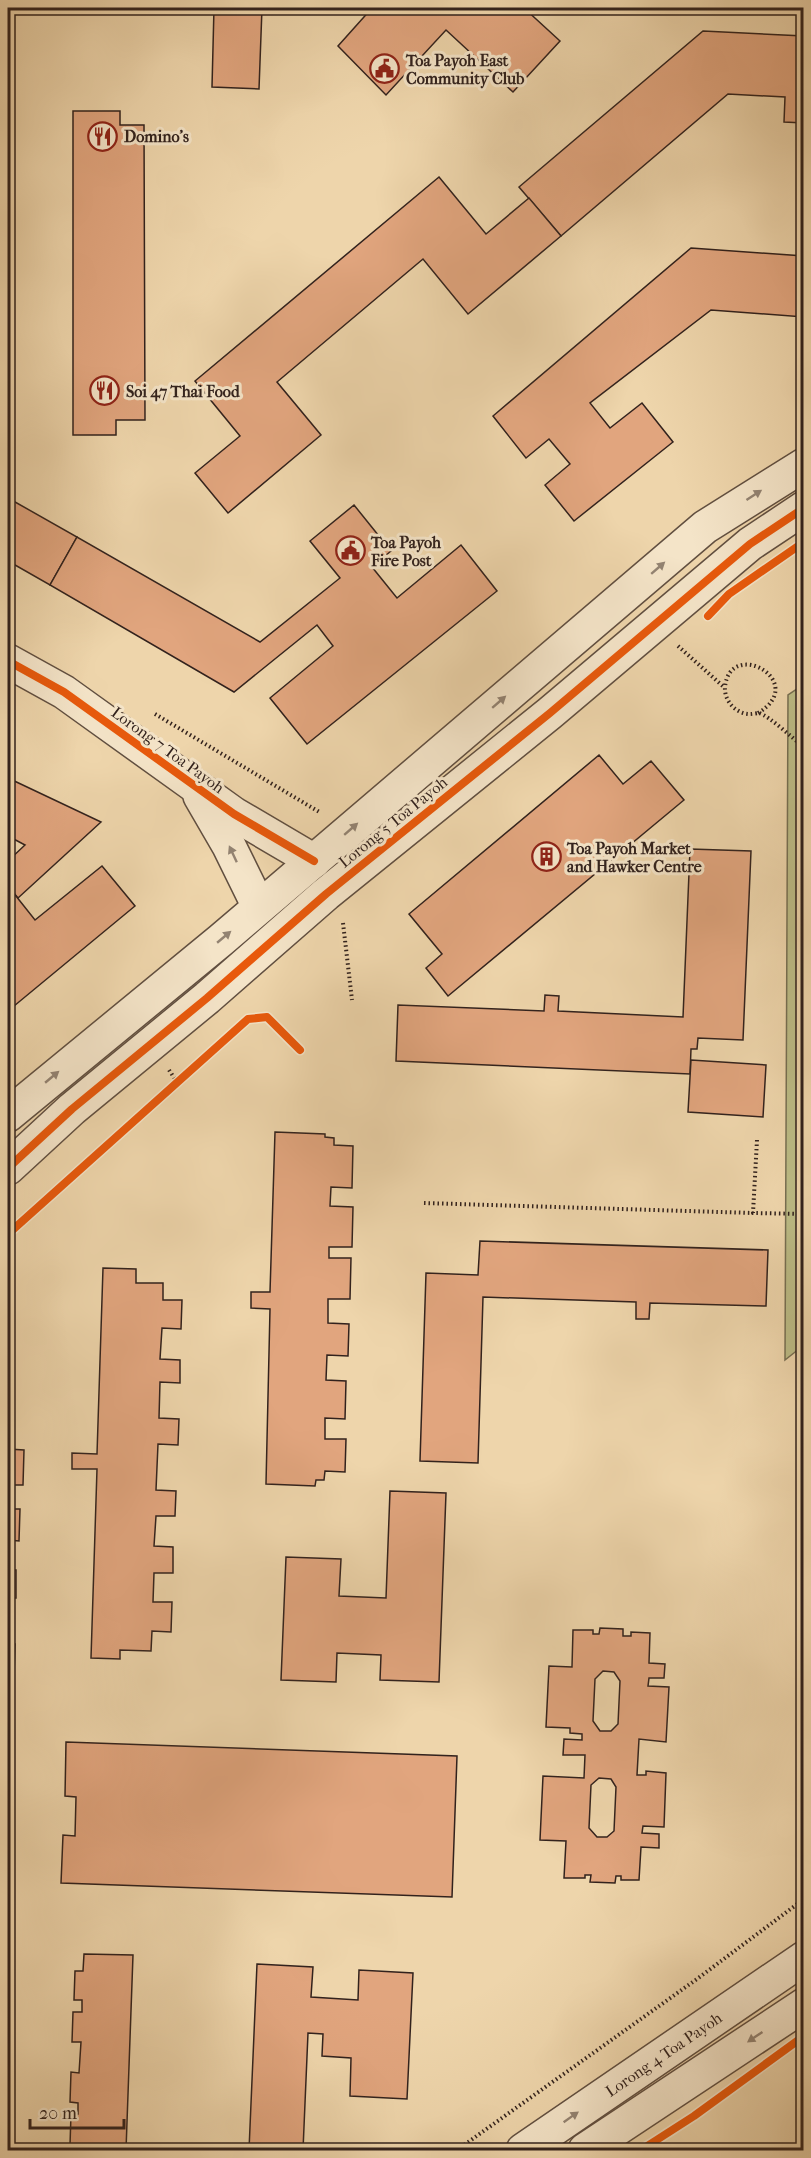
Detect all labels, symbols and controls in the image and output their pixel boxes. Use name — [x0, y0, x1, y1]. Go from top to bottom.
place label: Toa Payoh East Community Club — [405, 51, 525, 89]
public building icon: Toa Payoh East Community Club — [369, 53, 401, 85]
restaurant icon: Domino's — [87, 120, 119, 152]
place label: Domino's — [124, 127, 189, 146]
restaurant icon: Soi 47 Thai Food — [89, 375, 121, 407]
place label: Soi 47 Thai Food — [126, 382, 241, 402]
one-way arrow — [745, 490, 762, 501]
place label: Toa Payoh Fire Post — [370, 533, 442, 570]
public building icon: Toa Payoh Fire Post — [334, 535, 366, 567]
one-way arrow — [650, 562, 665, 575]
one-way arrow — [491, 696, 506, 709]
street label: Lorong 7 Toa Payoh — [108, 703, 228, 797]
street label: Lorong 5 Toa Payoh — [335, 772, 451, 872]
one-way arrow — [343, 823, 358, 836]
place label: Toa Payoh Market and Hawker Centre — [566, 839, 702, 876]
building icon: Toa Payoh Market and Hawker Centre — [530, 841, 562, 873]
one-way arrow — [229, 846, 238, 863]
one-way arrow — [216, 931, 231, 944]
one-way arrow — [44, 1071, 60, 1084]
street label: Lorong 4 Toa Payoh — [602, 2008, 725, 2101]
one-way arrow — [747, 2031, 763, 2042]
scale bar — [30, 2092, 124, 2130]
text: 20 m — [39, 2103, 77, 2124]
one-way arrow — [563, 2112, 579, 2123]

